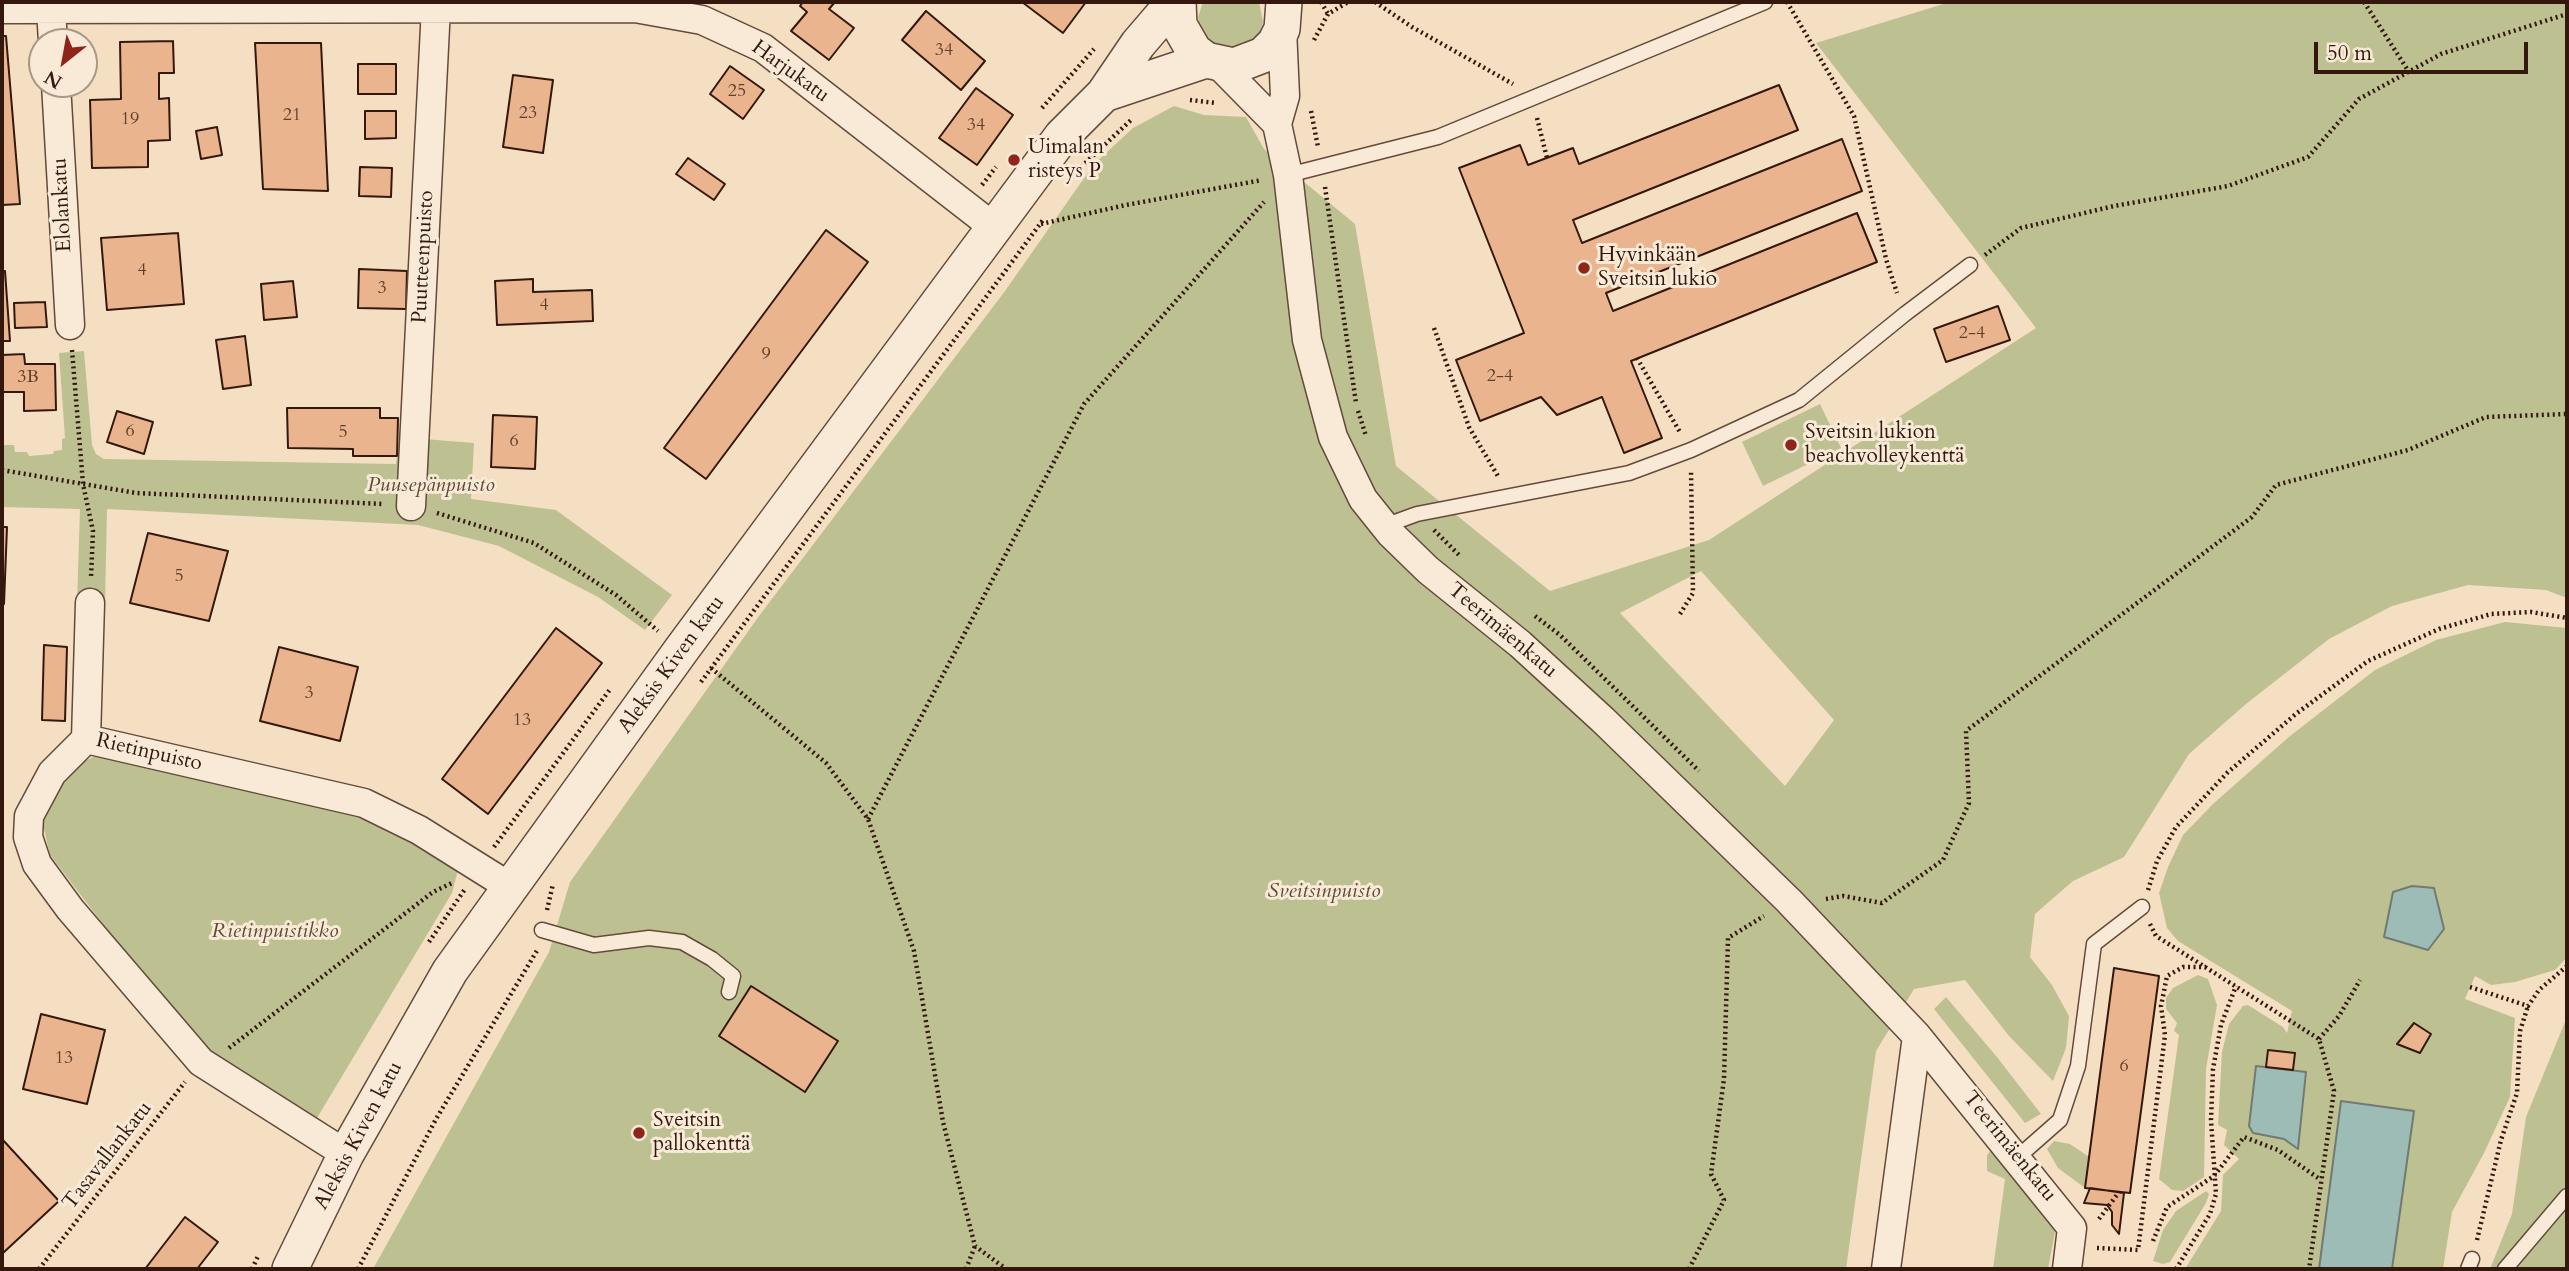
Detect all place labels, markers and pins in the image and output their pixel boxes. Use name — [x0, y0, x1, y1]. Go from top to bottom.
place label: Uimalan risteys P — [1028, 135, 1104, 185]
marker: Uimalan risteys P — [1006, 152, 1022, 168]
place label: Hyvinkään Sveitsin lukio — [1598, 243, 1717, 293]
marker: Hyvinkään Sveitsin lukio — [1576, 260, 1592, 276]
place label: Sveitsin lukion beachvolleykenttä — [1805, 420, 1964, 470]
marker: Sveitsin lukion beachvolleykenttä — [1783, 437, 1799, 453]
place label: Sveitsin pallokenttä — [653, 1108, 751, 1158]
marker: Sveitsin pallokenttä — [631, 1125, 647, 1141]

